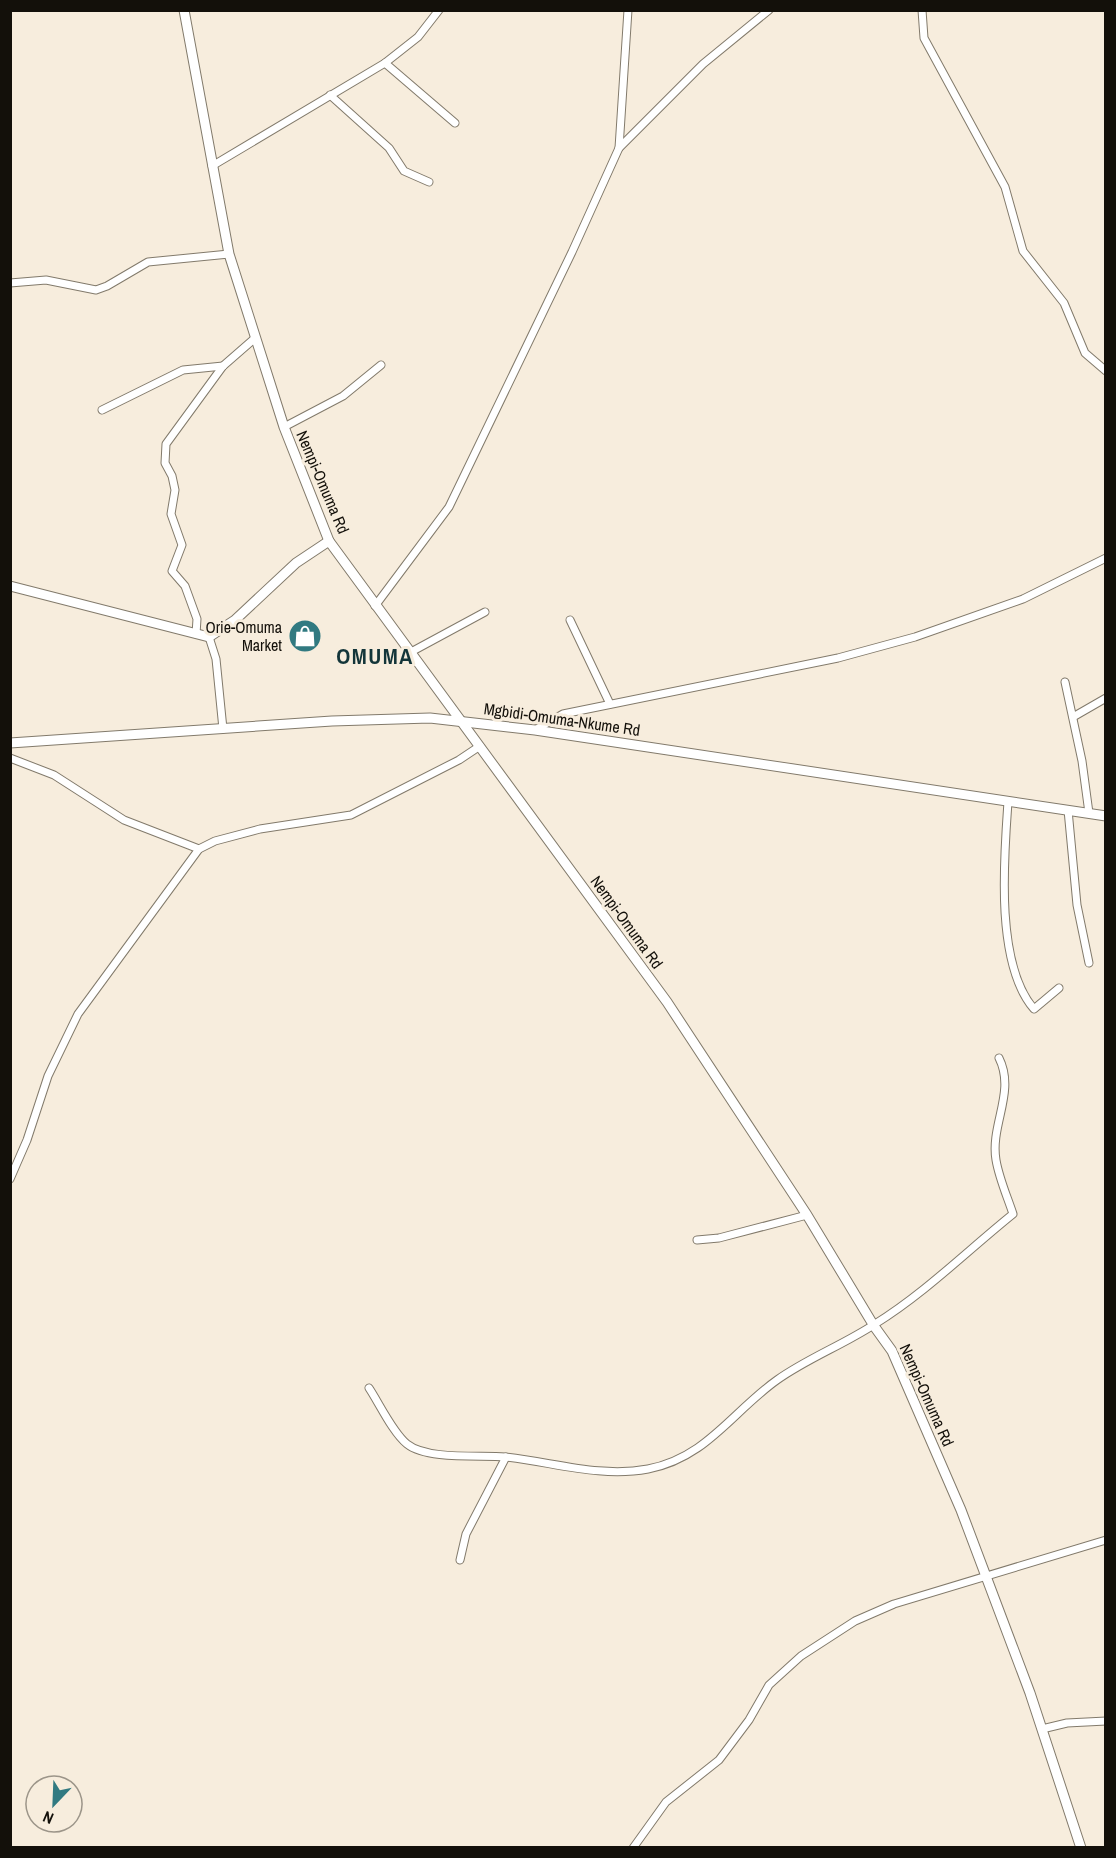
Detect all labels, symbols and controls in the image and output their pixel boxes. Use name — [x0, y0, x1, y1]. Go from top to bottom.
street label: Nempi-Omuma Rd — [291, 427, 355, 537]
place label: Orie-Omuma Market — [205, 616, 283, 656]
shop icon: Orie-Omuma Market — [287, 618, 323, 654]
district label: OMUMA — [336, 641, 414, 671]
street label: Mgbidi-Omuma-Nkume Rd — [482, 697, 642, 741]
street label: Nempi-Omuma Rd — [586, 871, 668, 973]
street label: Nempi-Omuma Rd — [895, 1340, 959, 1450]
north arrow — [24, 1774, 84, 1834]
text: N — [39, 1806, 57, 1830]

